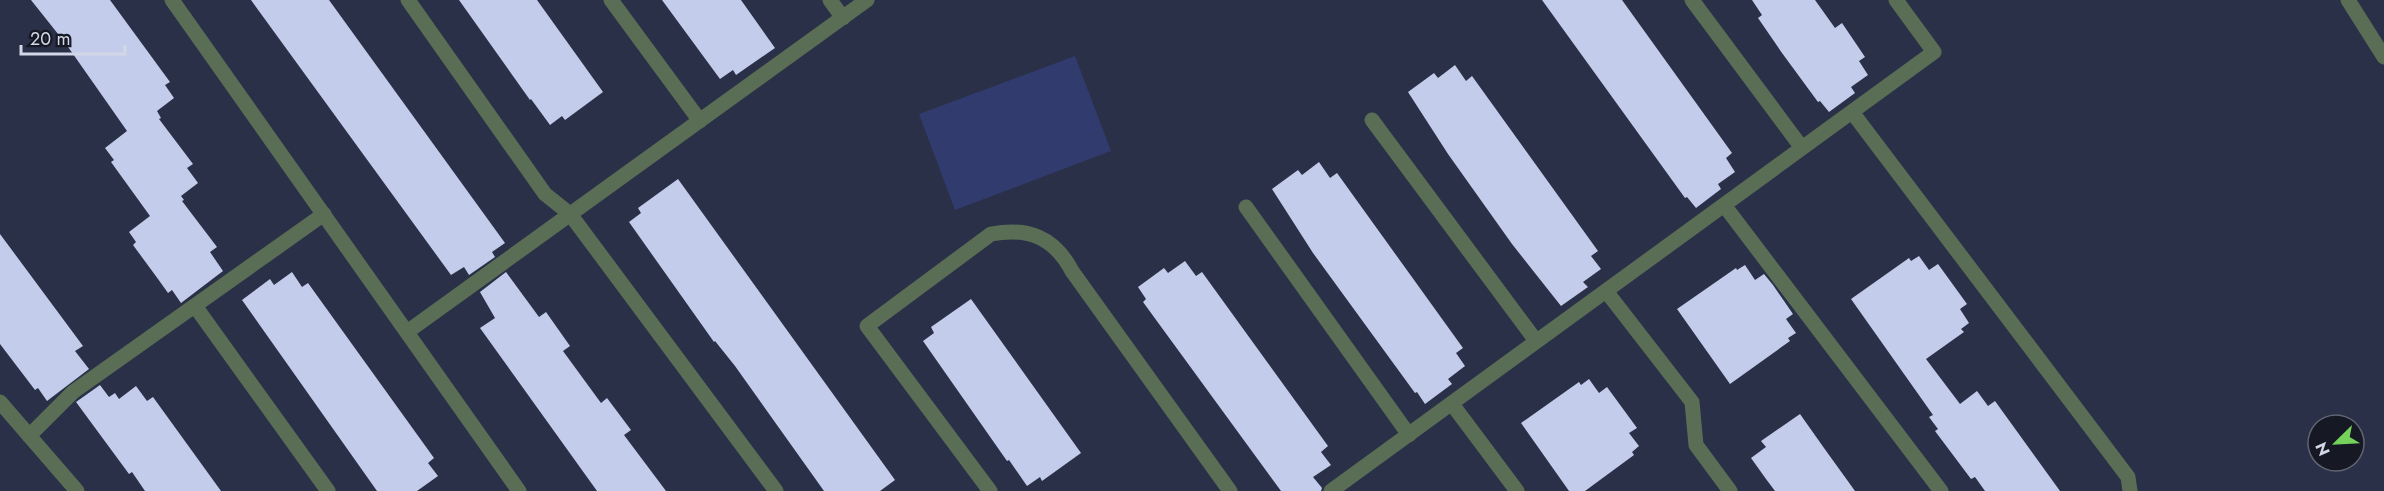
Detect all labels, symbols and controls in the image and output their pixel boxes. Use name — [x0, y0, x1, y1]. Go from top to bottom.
scale bar — [21, 18, 124, 56]
text: 20 m — [30, 26, 70, 52]
north arrow — [2306, 413, 2366, 473]
text: N — [2310, 438, 2336, 459]

